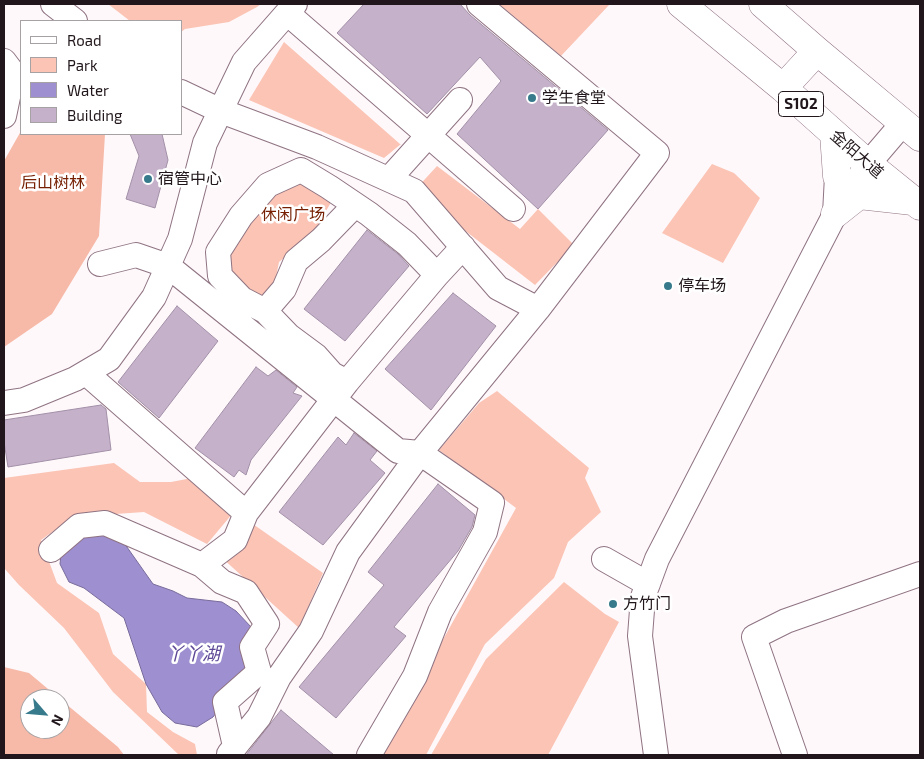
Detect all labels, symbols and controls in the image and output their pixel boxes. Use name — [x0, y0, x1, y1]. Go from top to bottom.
legend — [20, 20, 182, 135]
text: Road — [67, 31, 102, 49]
text: Park — [67, 56, 98, 74]
text: Water — [67, 81, 109, 99]
place label: 学生食堂 — [542, 88, 606, 108]
marker: 学生食堂 — [526, 92, 538, 104]
road number: S102 — [778, 92, 824, 116]
text: Building — [67, 106, 122, 124]
street label: 金阳大道 — [827, 126, 887, 182]
place label: 宿管中心 — [158, 169, 222, 189]
park label: 后山树林 — [21, 173, 85, 193]
marker: 宿管中心 — [142, 173, 154, 185]
park label: 休闲广场 — [261, 205, 325, 225]
place label: 停车场 — [678, 276, 726, 296]
marker: 停车场 — [662, 280, 674, 292]
place label: 方竹门 — [623, 594, 671, 614]
marker: 方竹门 — [607, 598, 619, 610]
water label: 丫丫湖 — [166, 643, 220, 665]
north arrow — [20, 689, 70, 739]
text: N — [48, 712, 68, 729]

